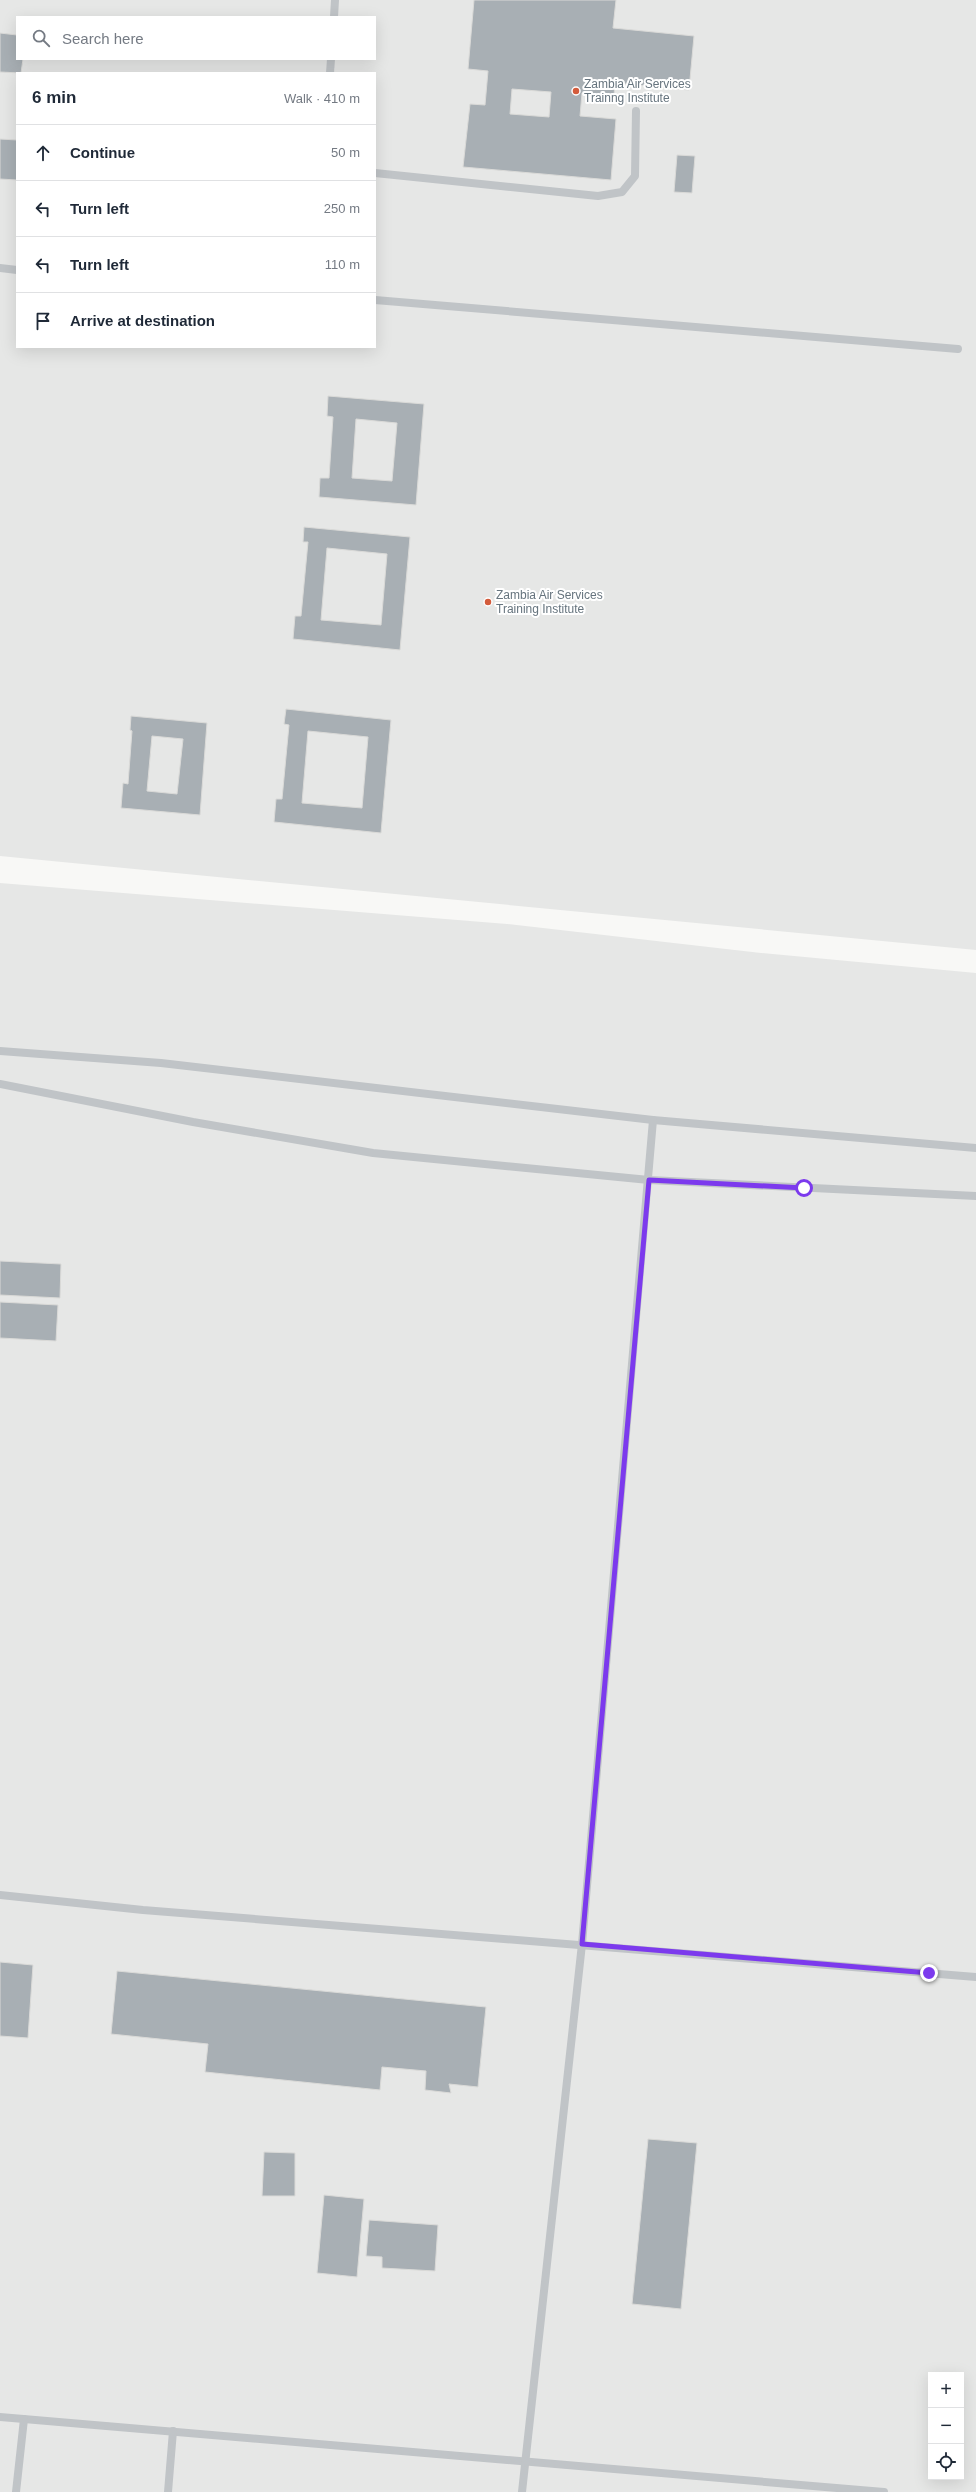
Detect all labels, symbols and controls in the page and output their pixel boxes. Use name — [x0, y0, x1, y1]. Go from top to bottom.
search box — [16, 16, 376, 60]
icon: search — [30, 27, 52, 49]
text: Search here — [62, 30, 144, 47]
place label: Zambia Air Services Trainng Institute — [584, 77, 691, 105]
marker: Zambia Air Services Trainng Institute — [571, 86, 581, 96]
text: 6 min — [32, 88, 76, 107]
text: Walk · 410 m — [284, 91, 360, 106]
icon: ahead — [32, 142, 54, 164]
text: Continue — [70, 144, 135, 161]
text: 50 m — [331, 145, 360, 160]
icon: left — [32, 198, 54, 220]
text: Turn left — [70, 200, 129, 217]
text: 250 m — [324, 201, 360, 216]
icon: left — [32, 254, 54, 276]
text: Turn left — [70, 256, 129, 273]
text: 110 m — [325, 257, 360, 272]
icon: arrive — [32, 310, 54, 332]
text: Arrive at destination — [70, 312, 215, 329]
place label: Zambia Air Services Training Institute — [496, 588, 603, 616]
marker: Zambia Air Services Training Institute — [483, 597, 493, 607]
route start — [795, 1179, 813, 1197]
route end — [920, 1964, 938, 1982]
map controls — [928, 2372, 964, 2480]
button: + — [928, 2372, 964, 2408]
button: − — [928, 2408, 964, 2444]
button: locate — [928, 2444, 964, 2480]

